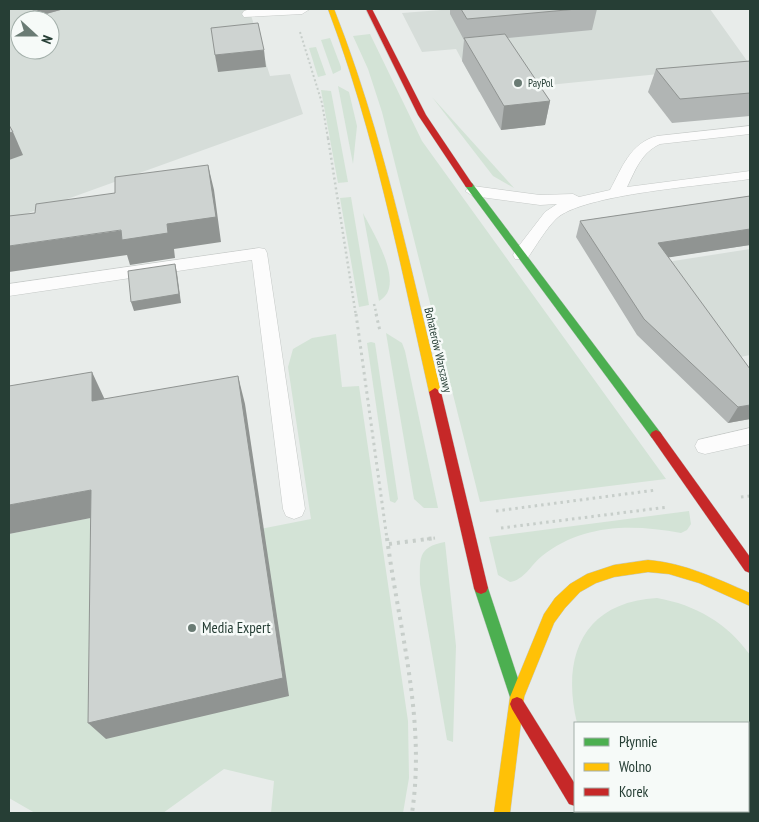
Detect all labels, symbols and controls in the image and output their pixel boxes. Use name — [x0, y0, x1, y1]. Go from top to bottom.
north arrow — [10, 10, 60, 60]
text: N — [37, 33, 57, 46]
place label: PayPol — [528, 76, 554, 90]
marker: PayPol — [512, 77, 524, 89]
street label: Bohaterów Warszawy — [421, 306, 456, 395]
place label: Media Expert — [202, 618, 271, 637]
marker: Media Expert — [186, 622, 198, 634]
legend — [574, 722, 749, 812]
text: Płynnie — [619, 732, 658, 751]
text: Wolno — [619, 757, 652, 776]
text: Korek — [619, 782, 649, 801]

